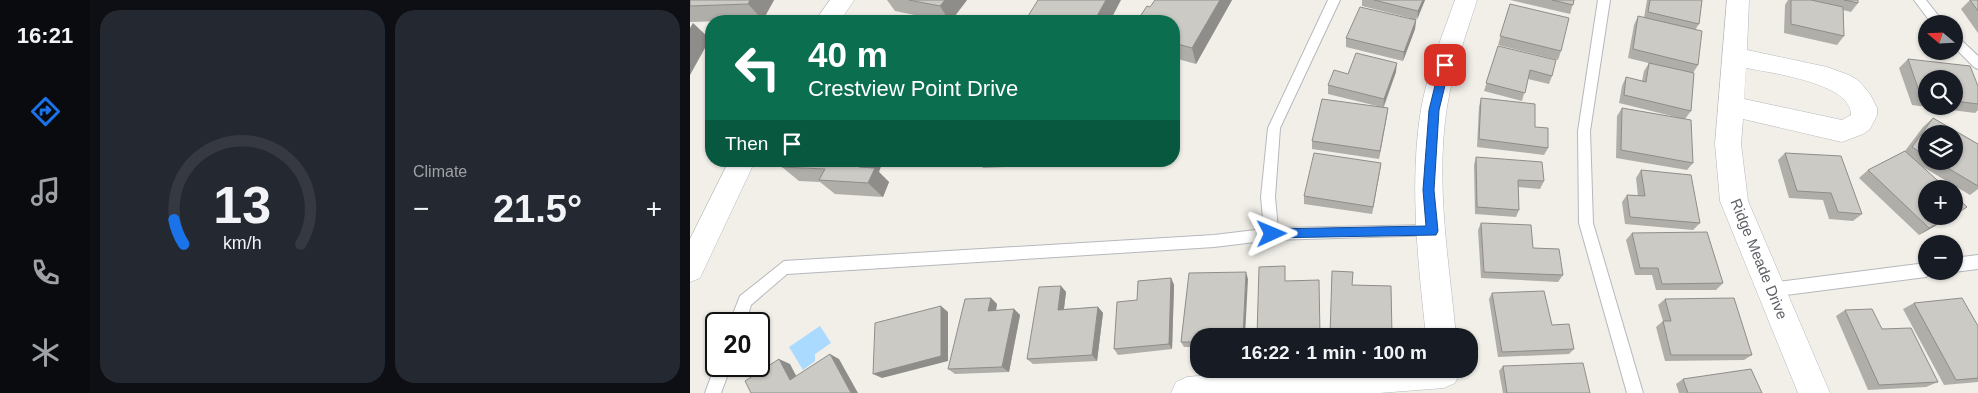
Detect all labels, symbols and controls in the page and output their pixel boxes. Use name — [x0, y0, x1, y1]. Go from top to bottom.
north arrow — [1918, 15, 1962, 60]
map controls — [1918, 15, 1963, 280]
text: 16:21 — [17, 23, 73, 48]
icon: left — [725, 35, 790, 100]
text: 40 m — [808, 35, 888, 74]
pin — [1424, 44, 1466, 86]
icon: arrive — [1431, 51, 1459, 79]
button: search — [1918, 70, 1963, 115]
text: Crestview Point Drive — [808, 76, 1018, 101]
icon: directions — [28, 94, 63, 129]
button: layers — [1918, 125, 1963, 170]
icon: arrive — [778, 130, 806, 158]
text: Then — [725, 133, 768, 154]
text: Climate — [413, 163, 467, 180]
icon: music — [28, 174, 63, 209]
text: 13 — [214, 176, 271, 234]
button: + — [1918, 180, 1963, 225]
text: 21.5° — [493, 188, 582, 230]
text: − — [413, 193, 429, 224]
text: + — [646, 193, 662, 224]
street label: Ridge Meade Drive — [1728, 196, 1791, 322]
position arrow — [1245, 207, 1297, 259]
text: km/h — [223, 233, 262, 253]
button: − — [1918, 235, 1963, 280]
icon: phone — [28, 255, 63, 290]
speed limit sign: 20 — [705, 312, 770, 377]
icon: climate — [28, 335, 63, 370]
text: 16:22 · 1 min · 100 m — [1241, 342, 1427, 363]

